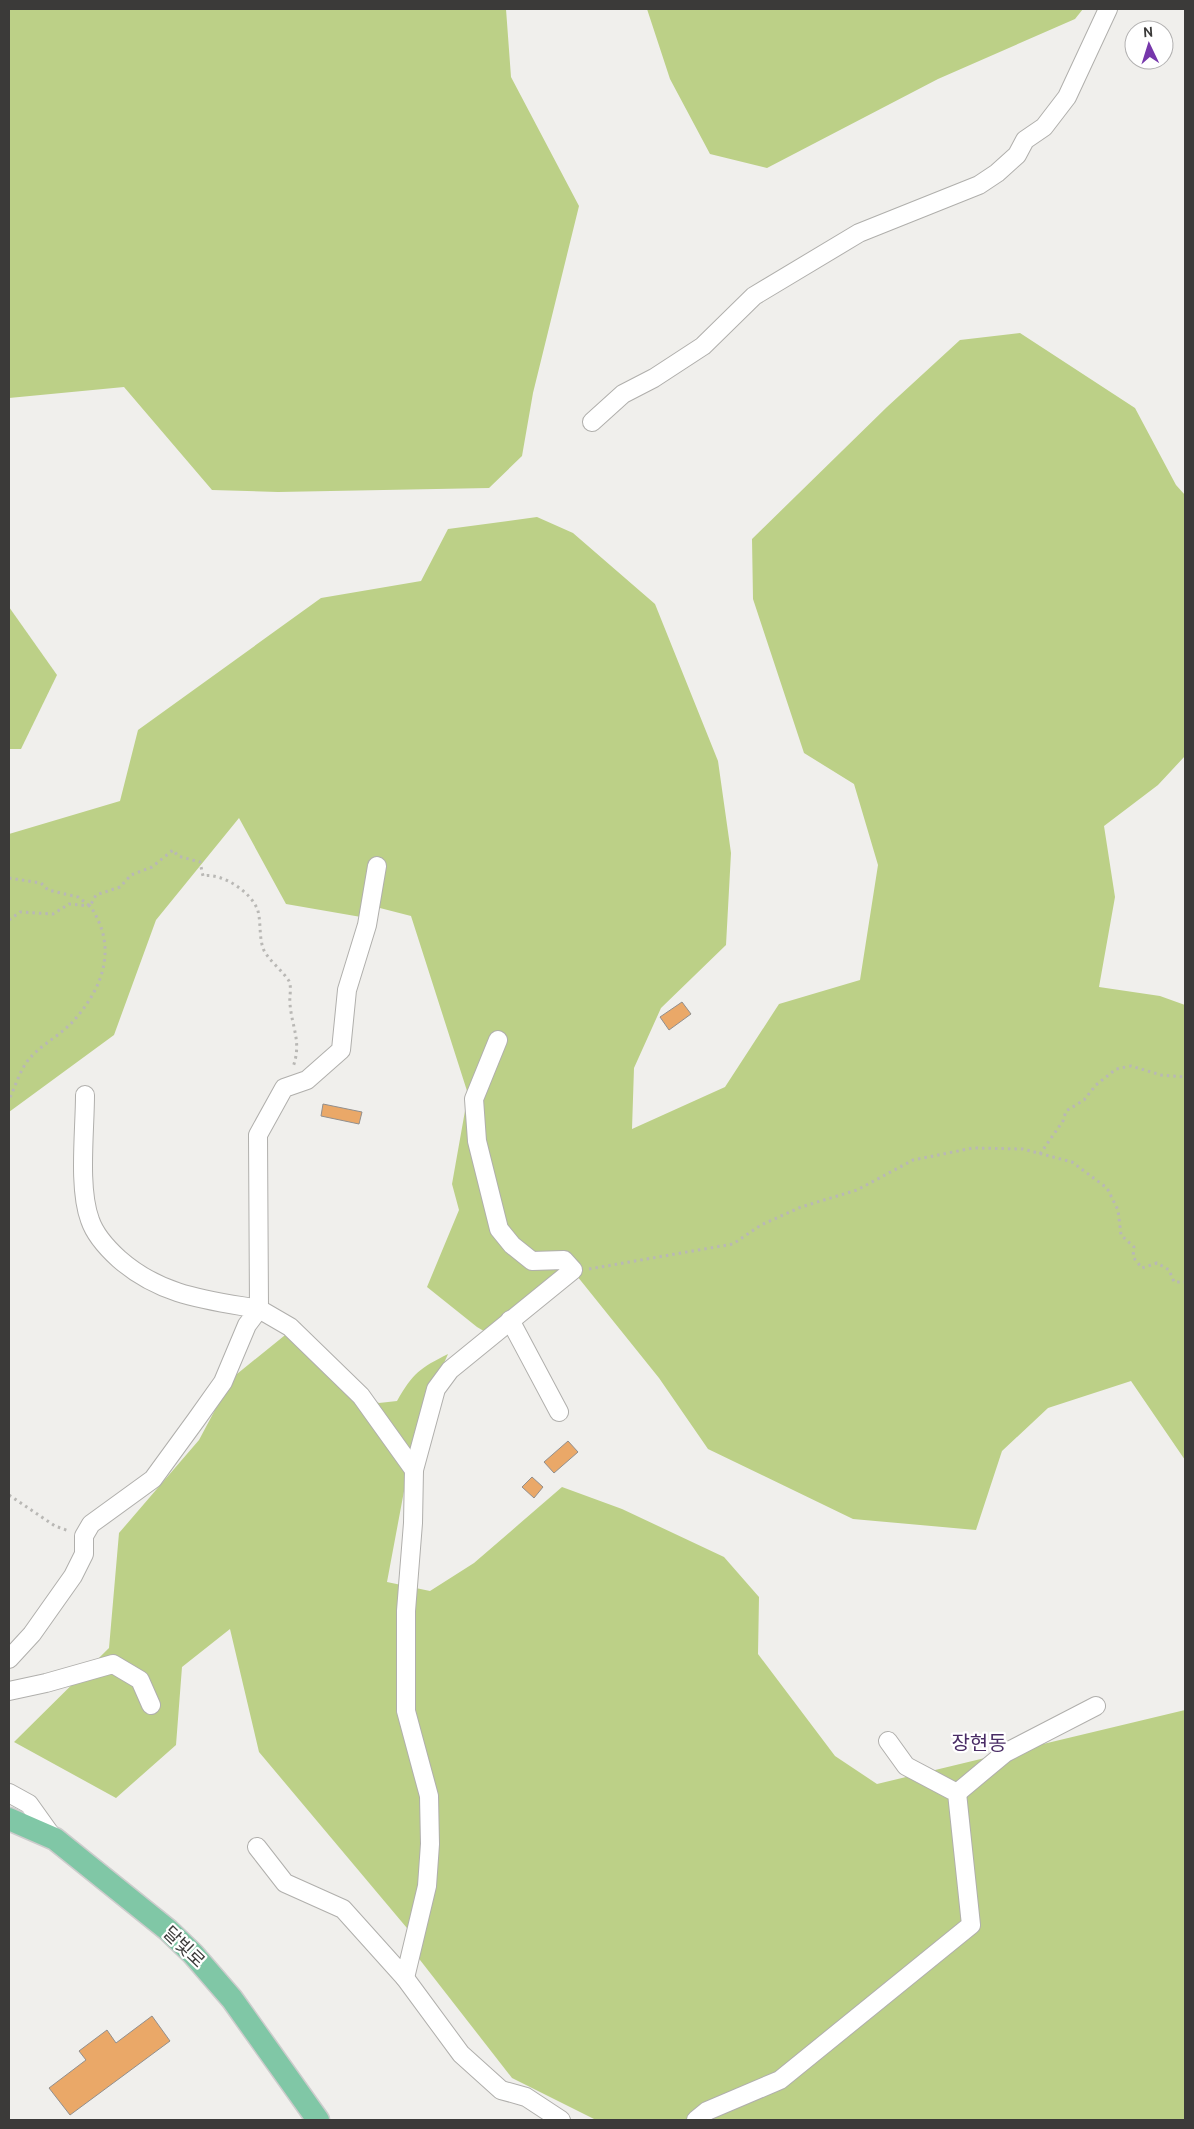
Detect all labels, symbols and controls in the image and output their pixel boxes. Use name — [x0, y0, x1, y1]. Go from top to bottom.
north arrow — [1124, 20, 1174, 70]
text: N — [1143, 23, 1154, 41]
district label: 장현동 — [951, 1731, 1007, 1755]
street label: 달빛로 — [158, 1922, 210, 1972]

